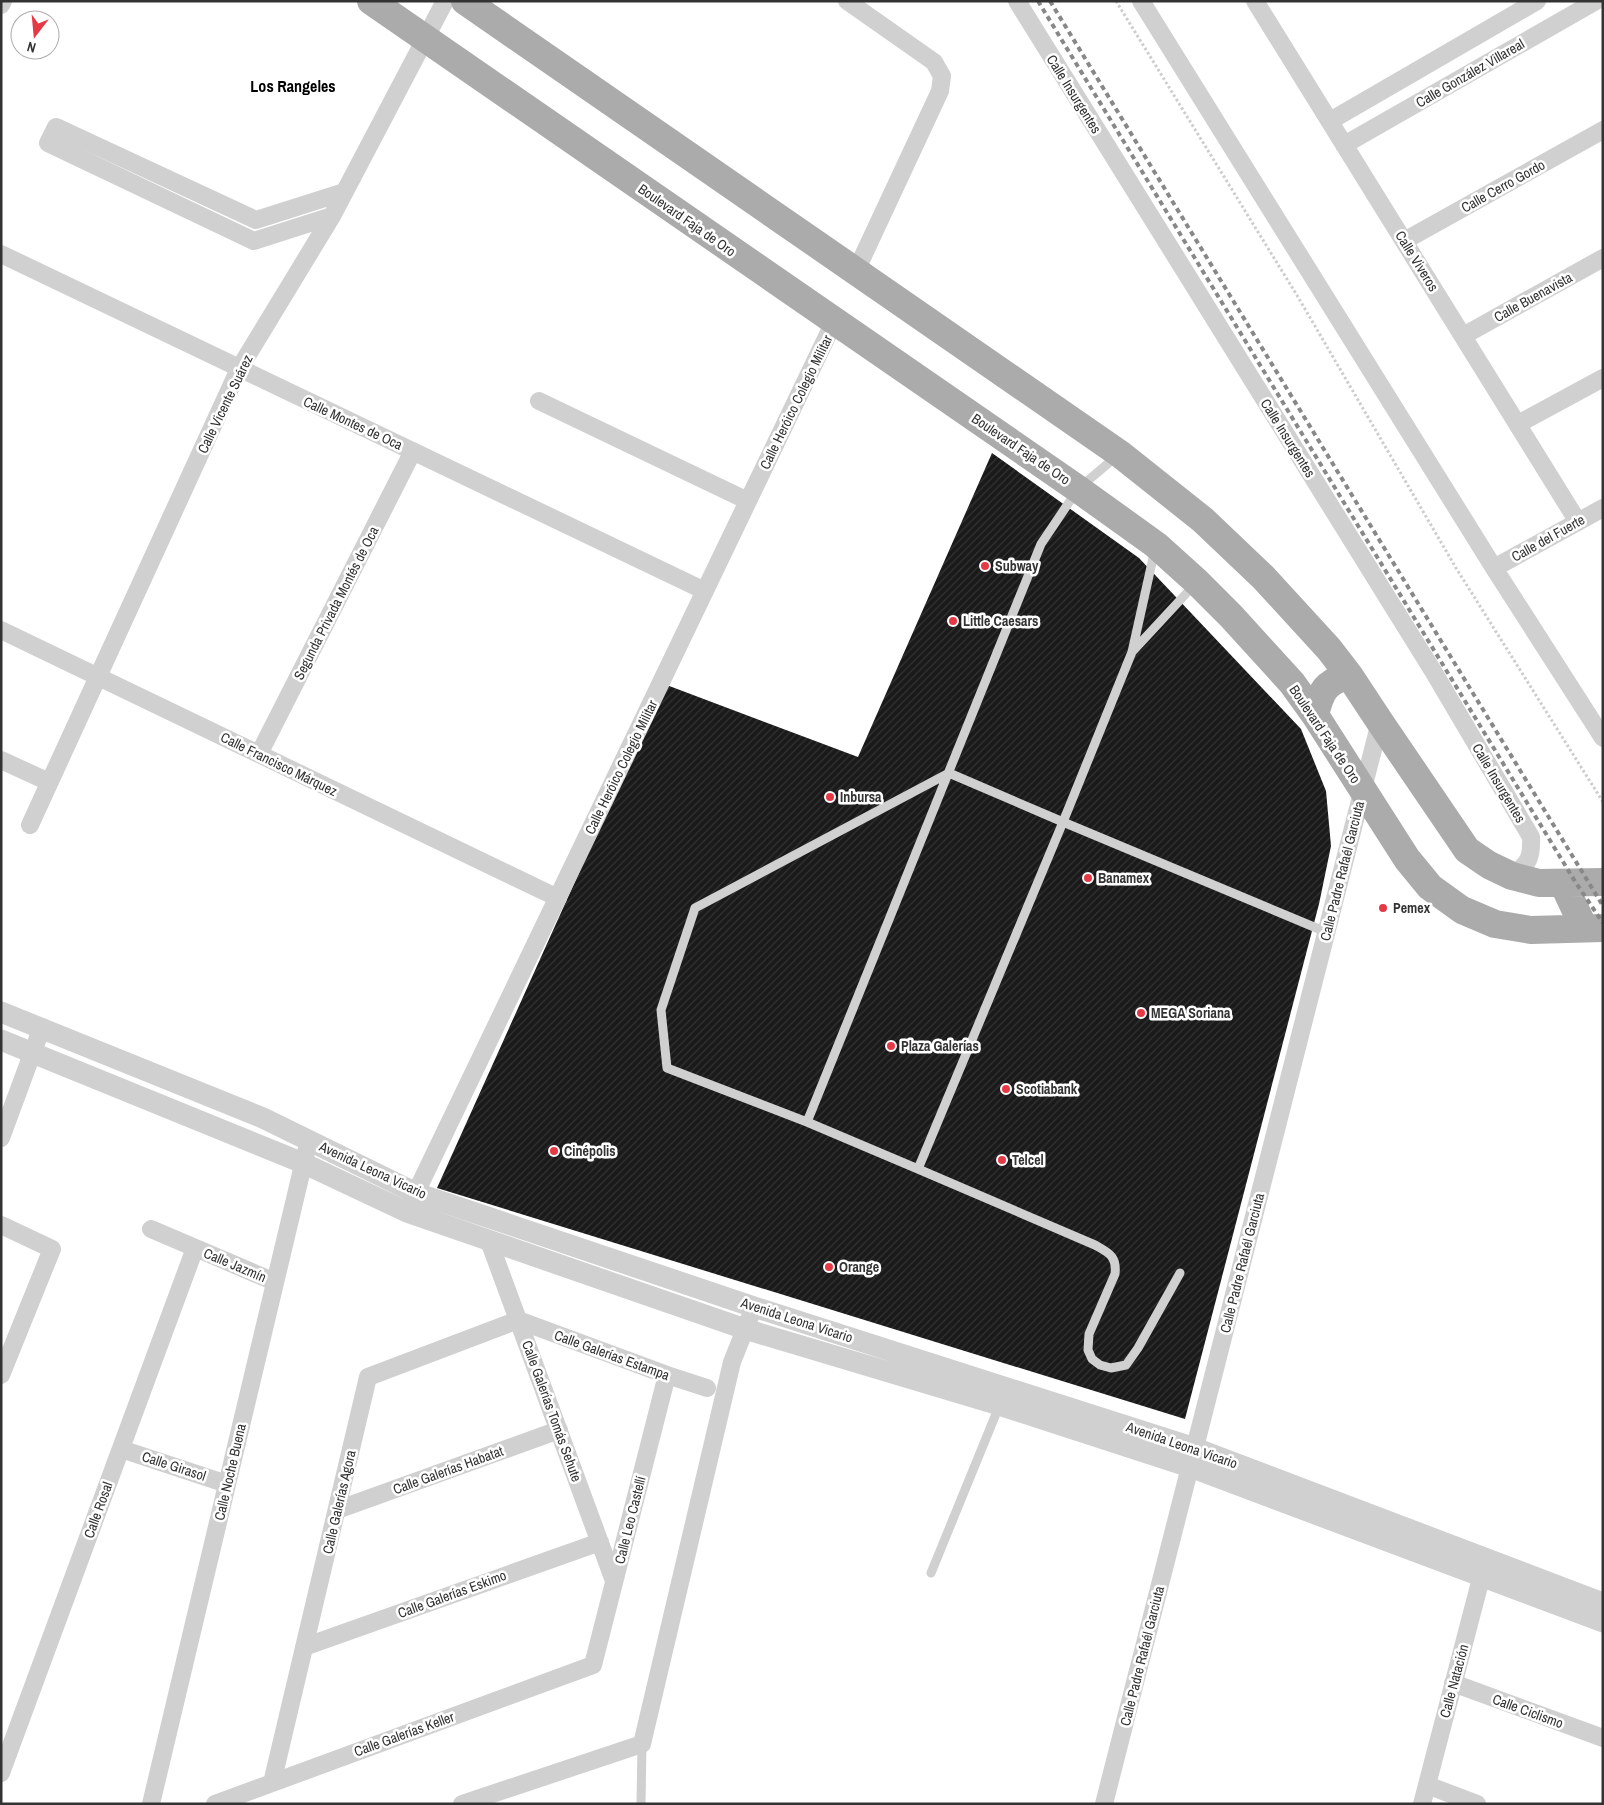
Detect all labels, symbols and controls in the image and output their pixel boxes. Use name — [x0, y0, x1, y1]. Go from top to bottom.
north arrow — [10, 10, 60, 60]
street label: Calle González Villareal — [1413, 35, 1527, 111]
text: N — [25, 38, 38, 57]
street label: Calle Insurgentes — [1043, 51, 1105, 137]
district label: Los Rangeles — [250, 75, 336, 97]
street label: Calle Cerro Gordo — [1458, 156, 1548, 216]
street label: Boulevard Faja de Oro — [635, 180, 739, 260]
street label: Calle Viveros — [1391, 227, 1443, 295]
street label: Calle Buenavista — [1491, 268, 1576, 326]
street label: Calle Heróico Colegio Militar — [756, 332, 836, 472]
street label: Calle Vicente Suárez — [193, 351, 257, 456]
street label: Calle Montes de Oca — [301, 392, 406, 454]
street label: Calle Insurgentes — [1257, 395, 1319, 481]
street label: Boulevard Faja de Oro — [968, 409, 1074, 489]
street label: Calle del Fuerte — [1508, 510, 1588, 566]
street label: Segunda Privada Montés de Oca — [289, 523, 383, 683]
place label: Subway — [995, 557, 1039, 575]
marker: Subway — [979, 560, 991, 572]
place label: Little Caesars — [963, 612, 1038, 630]
marker: Little Caesars — [947, 615, 959, 627]
street label: Boulevard Faja de Oro — [1285, 681, 1365, 787]
street label: Calle Heróico Colegio Militar — [581, 697, 661, 837]
street label: Calle Francisco Márquez — [218, 728, 341, 800]
street label: Calle Insurgentes — [1468, 740, 1530, 826]
place label: Inbursa — [840, 788, 882, 806]
marker: Inbursa — [824, 791, 836, 803]
street label: Calle Padre Rafaél Garciuta — [1316, 799, 1368, 943]
place label: Banamex — [1098, 869, 1150, 887]
marker: Banamex — [1082, 872, 1094, 884]
place label: Pemex — [1393, 899, 1431, 917]
marker: Pemex — [1377, 902, 1389, 914]
place label: MEGA Soriana — [1151, 1004, 1231, 1022]
marker: MEGA Soriana — [1135, 1007, 1147, 1019]
place label: Plaza Galerías — [901, 1037, 979, 1055]
marker: Plaza Galerías — [885, 1040, 897, 1052]
place label: Scotiabank — [1016, 1080, 1078, 1098]
marker: Scotiabank — [1000, 1083, 1012, 1095]
street label: Avenida Leona Vicario — [316, 1137, 430, 1203]
place label: Cinépolis — [564, 1142, 616, 1160]
marker: Cinépolis — [548, 1145, 560, 1157]
place label: Telcel — [1012, 1151, 1044, 1169]
marker: Telcel — [996, 1154, 1008, 1166]
street label: Calle Padre Rafaél Garciuta — [1216, 1191, 1268, 1335]
street label: Calle Jazmín — [201, 1244, 269, 1286]
place label: Orange — [839, 1258, 879, 1276]
marker: Orange — [823, 1261, 835, 1273]
street label: Avenida Leona Vicario — [738, 1293, 855, 1347]
street label: Calle Galerías Estampa — [552, 1326, 673, 1384]
street label: Calle Galerías Tomás Sehute — [518, 1338, 586, 1484]
street label: Avenida Leona Vicario — [1123, 1417, 1240, 1472]
street label: Calle Noche Buena — [210, 1421, 250, 1522]
street label: Calle Galerías Habatat — [390, 1442, 506, 1498]
street label: Calle Girasol — [140, 1447, 208, 1485]
street label: Calle Galerías Agora — [318, 1448, 360, 1556]
street label: Calle Leo Castellí — [610, 1473, 650, 1566]
street label: Calle Rosal — [80, 1479, 116, 1541]
street label: Calle Galerías Eskimo — [395, 1566, 509, 1622]
street label: Calle Padre Rafaél Garciuta — [1116, 1584, 1168, 1728]
street label: Calle Natación — [1436, 1642, 1472, 1720]
street label: Calle Ciclismo — [1490, 1690, 1566, 1732]
street label: Calle Galerías Keller — [351, 1707, 457, 1760]

